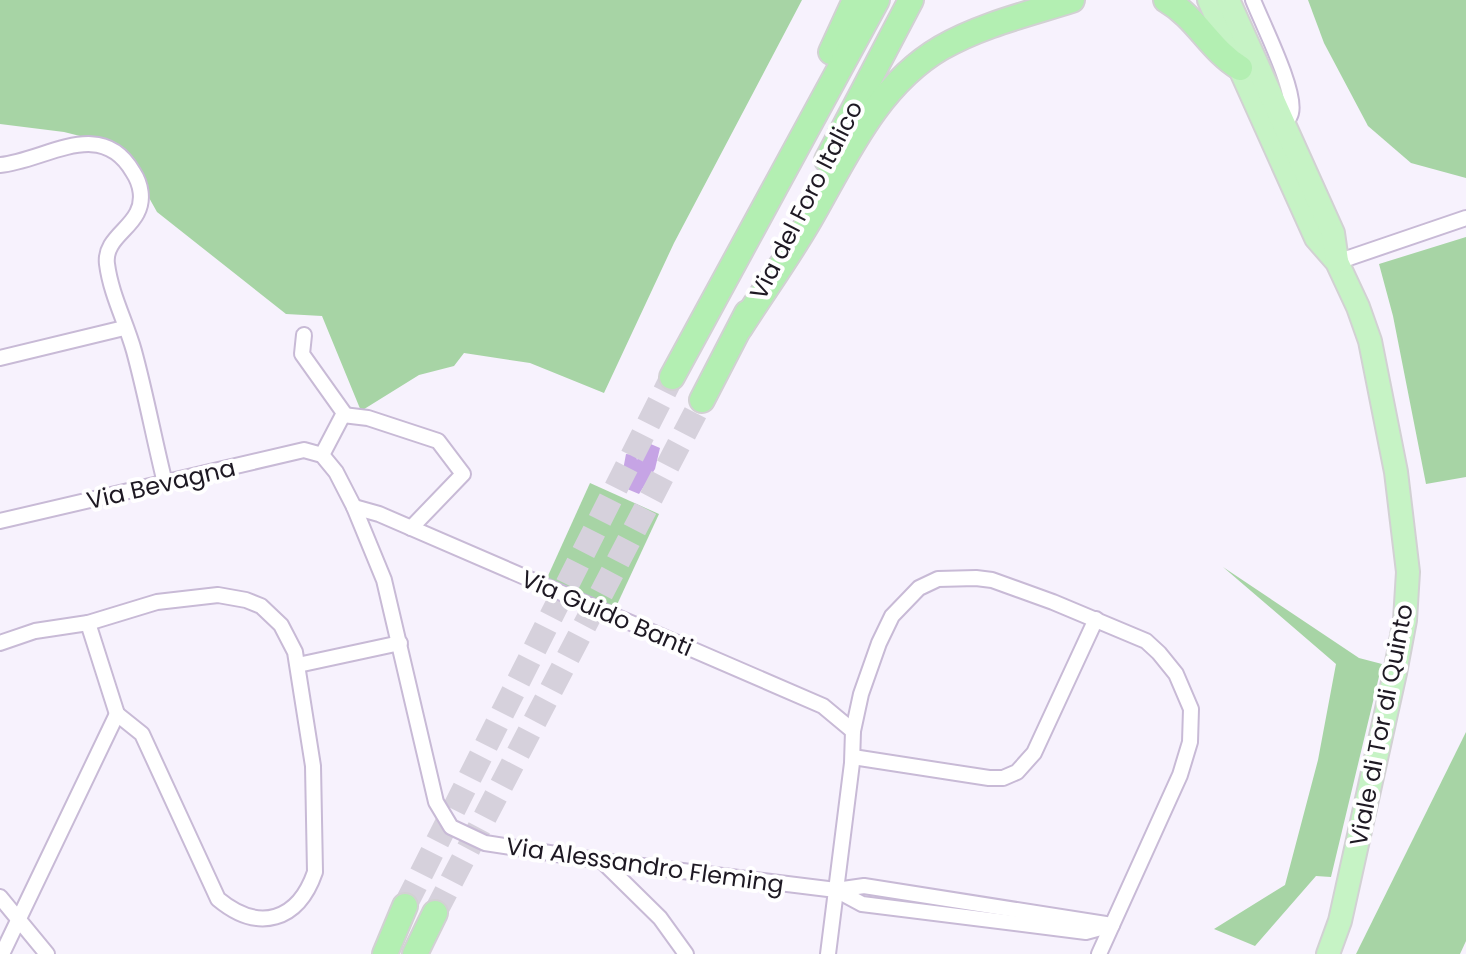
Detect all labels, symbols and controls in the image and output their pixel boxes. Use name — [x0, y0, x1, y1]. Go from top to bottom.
street label: Via del Foro Italico — [742, 95, 870, 305]
street label: Via Bevagna — [83, 451, 239, 517]
street label: Via Guido Banti — [516, 562, 698, 664]
street label: Viale di Tor di Quinto — [1341, 601, 1421, 849]
street label: Via Alessandro Fleming — [504, 829, 786, 901]

